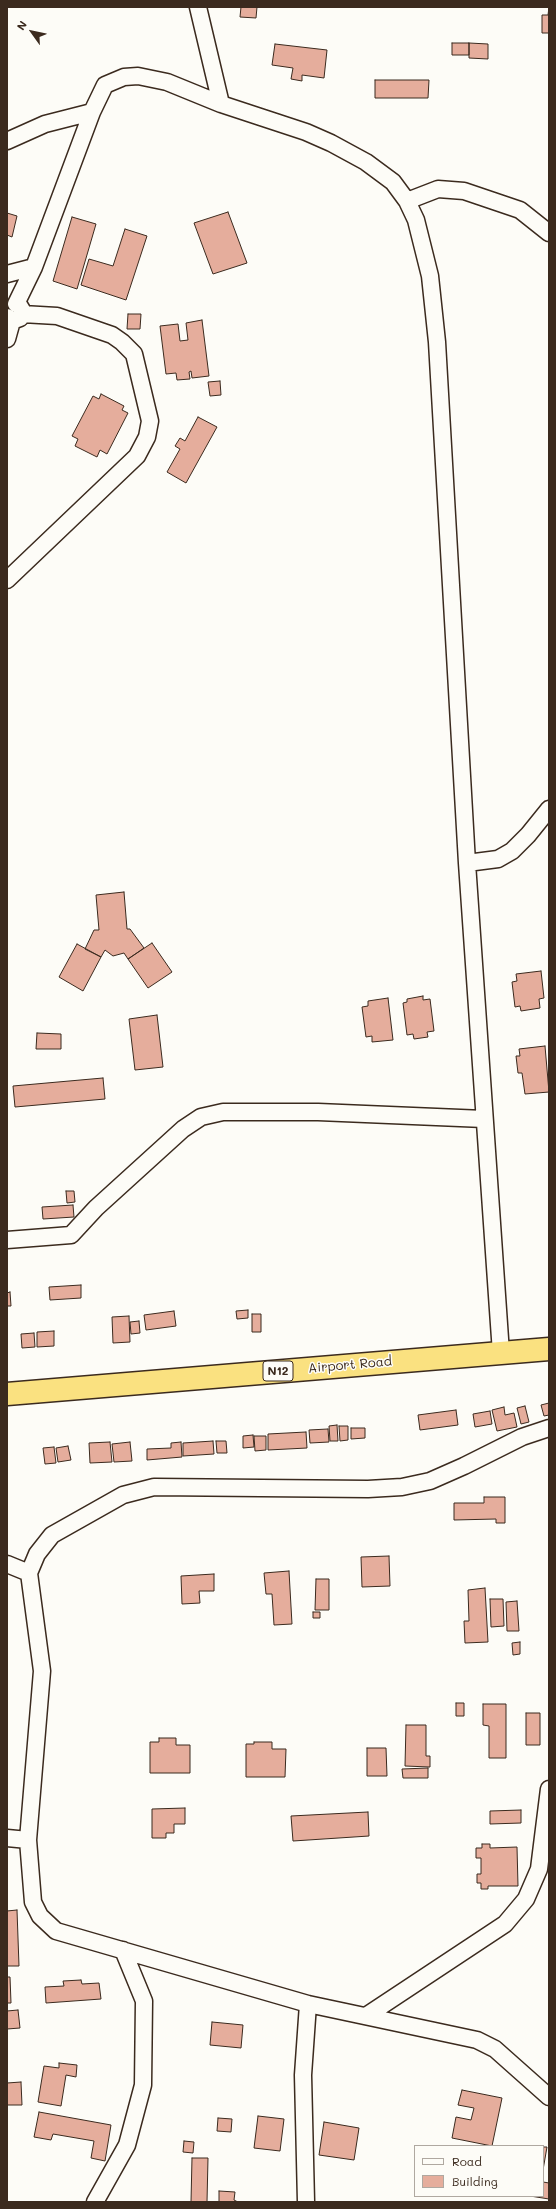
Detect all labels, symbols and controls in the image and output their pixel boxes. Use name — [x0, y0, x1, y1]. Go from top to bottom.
north arrow — [12, 12, 52, 52]
text: N — [13, 18, 30, 33]
street label: Airport Road — [307, 1354, 393, 1376]
road number: N12 — [263, 1361, 293, 1381]
legend — [414, 2145, 544, 2197]
text: Road — [452, 2153, 482, 2169]
text: Building — [452, 2173, 498, 2189]

